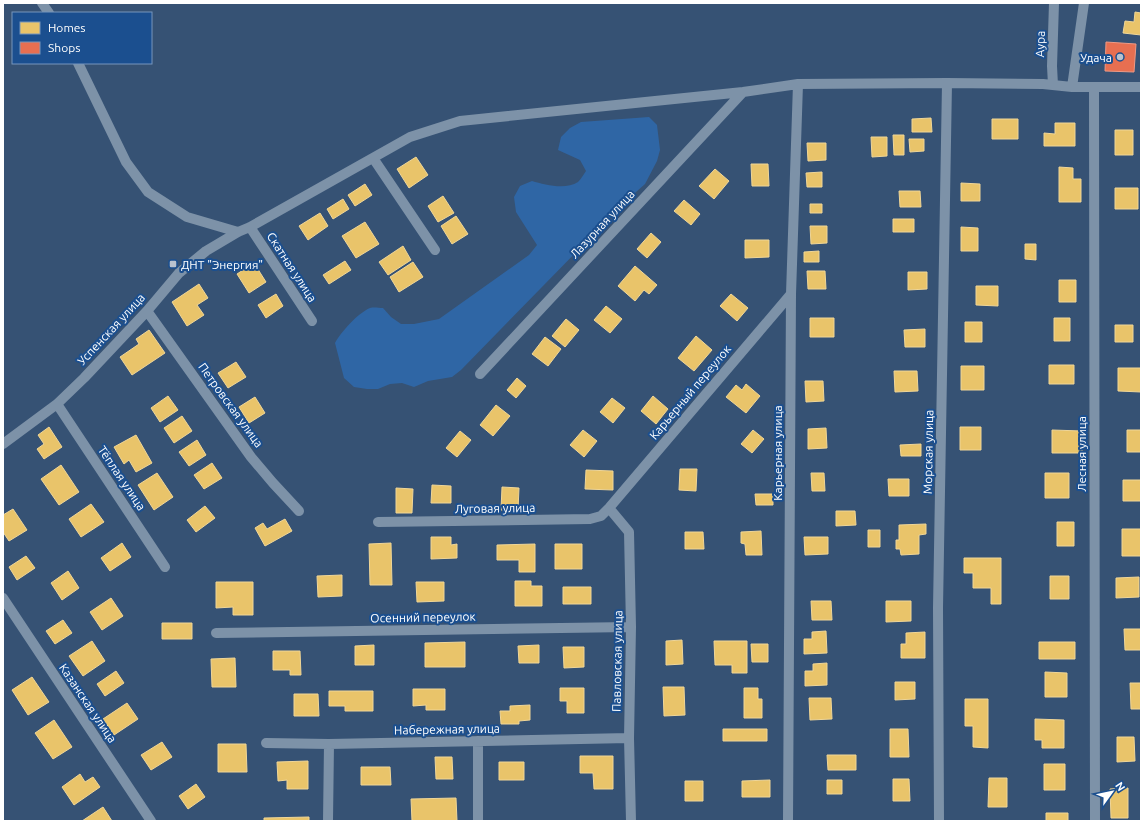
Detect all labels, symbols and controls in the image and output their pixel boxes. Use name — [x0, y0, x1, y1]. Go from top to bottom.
legend — [12, 12, 152, 64]
text: Homes — [48, 21, 86, 34]
street label: Аура — [1033, 30, 1047, 58]
text: Shops — [48, 41, 80, 54]
place label: Удача — [1080, 51, 1112, 64]
marker: Удача — [1115, 52, 1125, 62]
street label: Лазурная улица — [567, 187, 637, 261]
street label: Скатная улица — [265, 230, 319, 304]
place label: ДНТ "Энергия" — [181, 258, 263, 271]
marker: ДНТ "Энергия" — [168, 259, 178, 269]
street label: Успенская улица — [75, 291, 147, 367]
street label: Карьерный переулок — [647, 342, 733, 442]
street label: Петровская улица — [196, 360, 266, 450]
street label: Карьерная улица — [771, 405, 784, 501]
street label: Морская улица — [921, 410, 935, 494]
street label: Лесная улица — [1075, 416, 1088, 492]
street label: Тёплая улица — [96, 443, 148, 513]
street label: Луговая улица — [454, 501, 536, 515]
street label: Осенний переулок — [370, 610, 476, 624]
street label: Павловская улица — [610, 610, 624, 712]
street label: Казанская улица — [57, 661, 119, 745]
street label: Набережная улица — [394, 722, 500, 736]
north arrow — [1092, 772, 1132, 812]
text: N — [1113, 780, 1128, 793]

